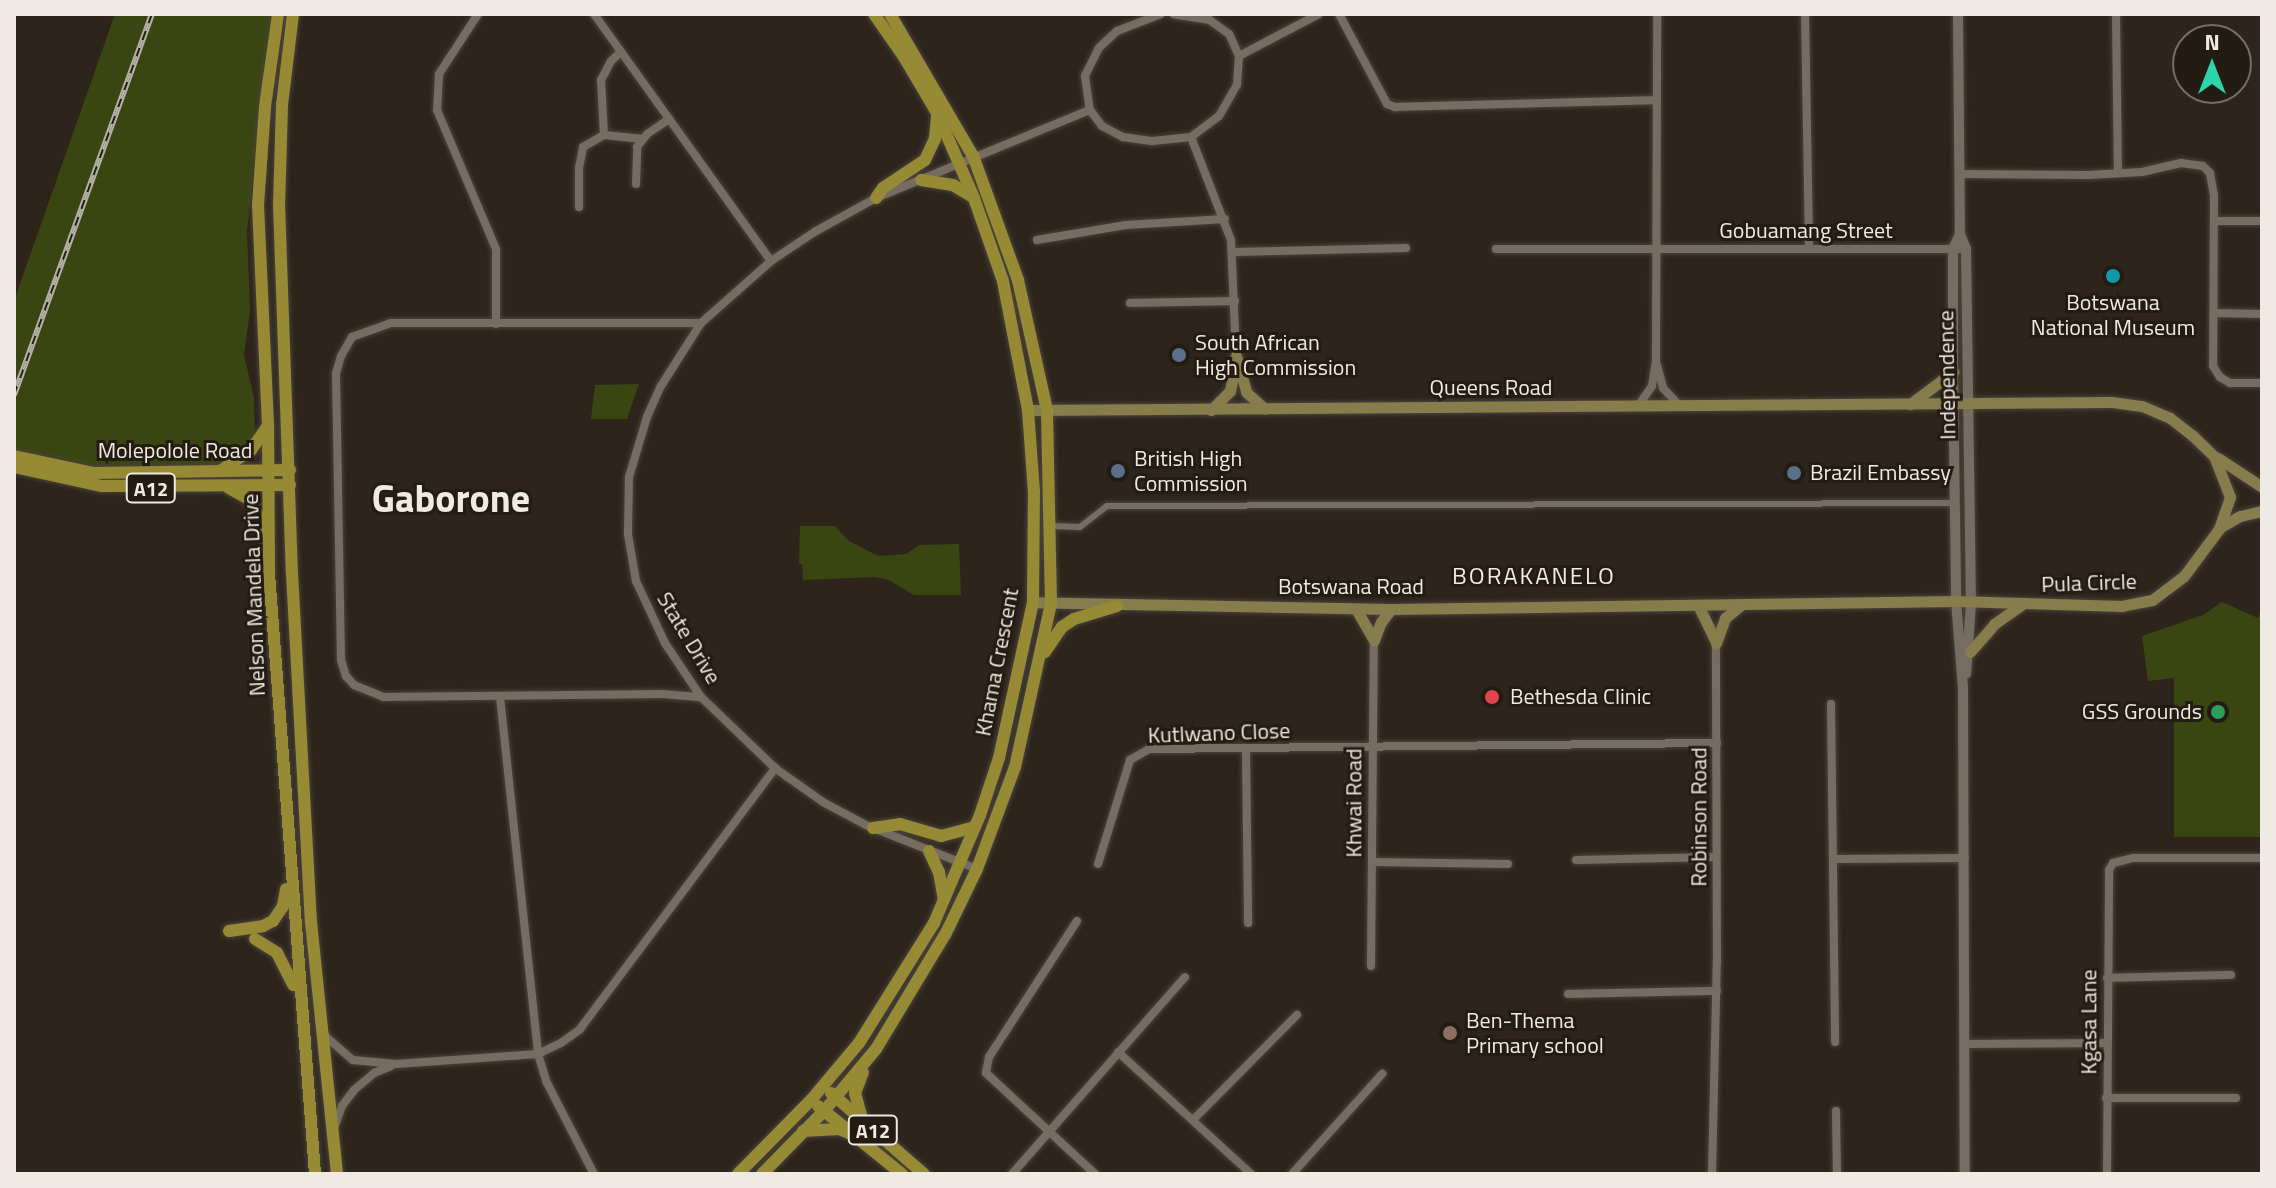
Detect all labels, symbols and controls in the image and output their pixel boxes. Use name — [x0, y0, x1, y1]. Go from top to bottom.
north arrow — [2172, 24, 2252, 104]
text: N — [2204, 25, 2220, 59]
street label: Gobuamang Street — [1719, 218, 1893, 244]
marker: Botswana National Museum — [2104, 267, 2122, 285]
place label: Botswana National Museum — [2031, 289, 2195, 340]
street label: Independence — [1933, 310, 1961, 440]
place label: South African High Commission — [1195, 329, 1356, 380]
marker: South African High Commission — [1170, 346, 1188, 364]
street label: Queens Road — [1430, 375, 1552, 401]
street label: Molepolole Road — [98, 438, 252, 464]
place label: British High Commission — [1134, 445, 1248, 496]
place label: Brazil Embassy — [1810, 460, 1951, 486]
marker: British High Commission — [1109, 462, 1127, 480]
marker: Brazil Embassy — [1785, 464, 1803, 482]
road number: A12 — [125, 472, 177, 504]
district label: Gaborone — [372, 476, 530, 522]
street label: Nelson Mandela Drive — [237, 493, 271, 697]
district label: BORAKANELO — [1452, 562, 1616, 590]
street label: Pula Circle — [2041, 568, 2137, 598]
street label: Botswana Road — [1278, 574, 1424, 600]
street label: Khama Crescent — [970, 586, 1024, 738]
street label: State Drive — [651, 587, 727, 689]
place label: Bethesda Clinic — [1510, 684, 1651, 710]
marker: Bethesda Clinic — [1481, 686, 1503, 708]
place label: GSS Grounds — [2082, 699, 2202, 725]
marker: GSS Grounds — [2209, 703, 2227, 721]
street label: Kutlwano Close — [1147, 717, 1291, 749]
street label: Robinson Road — [1686, 747, 1712, 887]
street label: Khwai Road — [1341, 748, 1367, 858]
street label: Kgasa Lane — [2076, 969, 2102, 1075]
place label: Ben-Thema Primary school — [1466, 1007, 1604, 1058]
marker: Ben-Thema Primary school — [1441, 1024, 1459, 1042]
road number: A12 — [847, 1114, 899, 1146]

